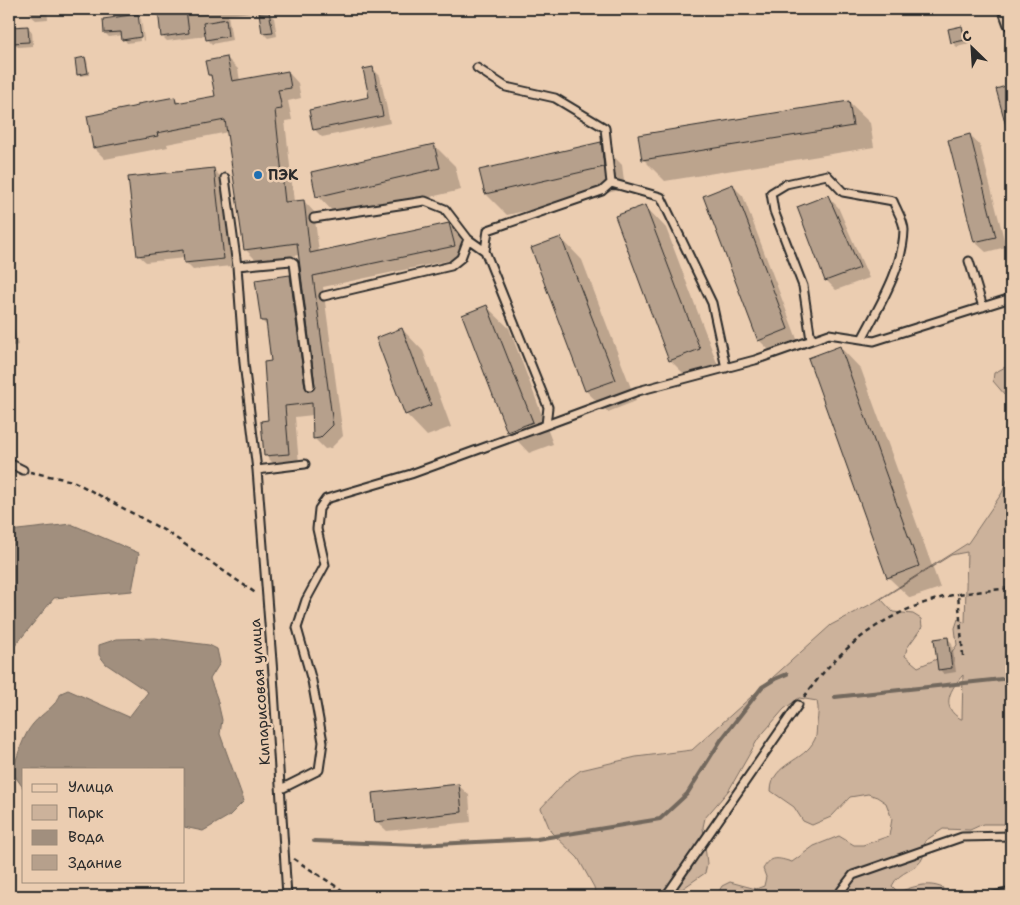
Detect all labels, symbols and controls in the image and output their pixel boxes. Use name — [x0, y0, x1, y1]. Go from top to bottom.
north arrow — [948, 22, 998, 72]
text: С — [959, 26, 974, 46]
place label: ПЭК — [268, 165, 299, 185]
marker: ПЭК — [252, 169, 264, 181]
street label: Кипарисовая улица — [245, 617, 275, 766]
legend — [22, 768, 185, 882]
text: Улица — [68, 777, 114, 797]
text: Парк — [68, 803, 104, 823]
text: Вода — [68, 827, 105, 847]
text: Здание — [68, 853, 122, 873]

